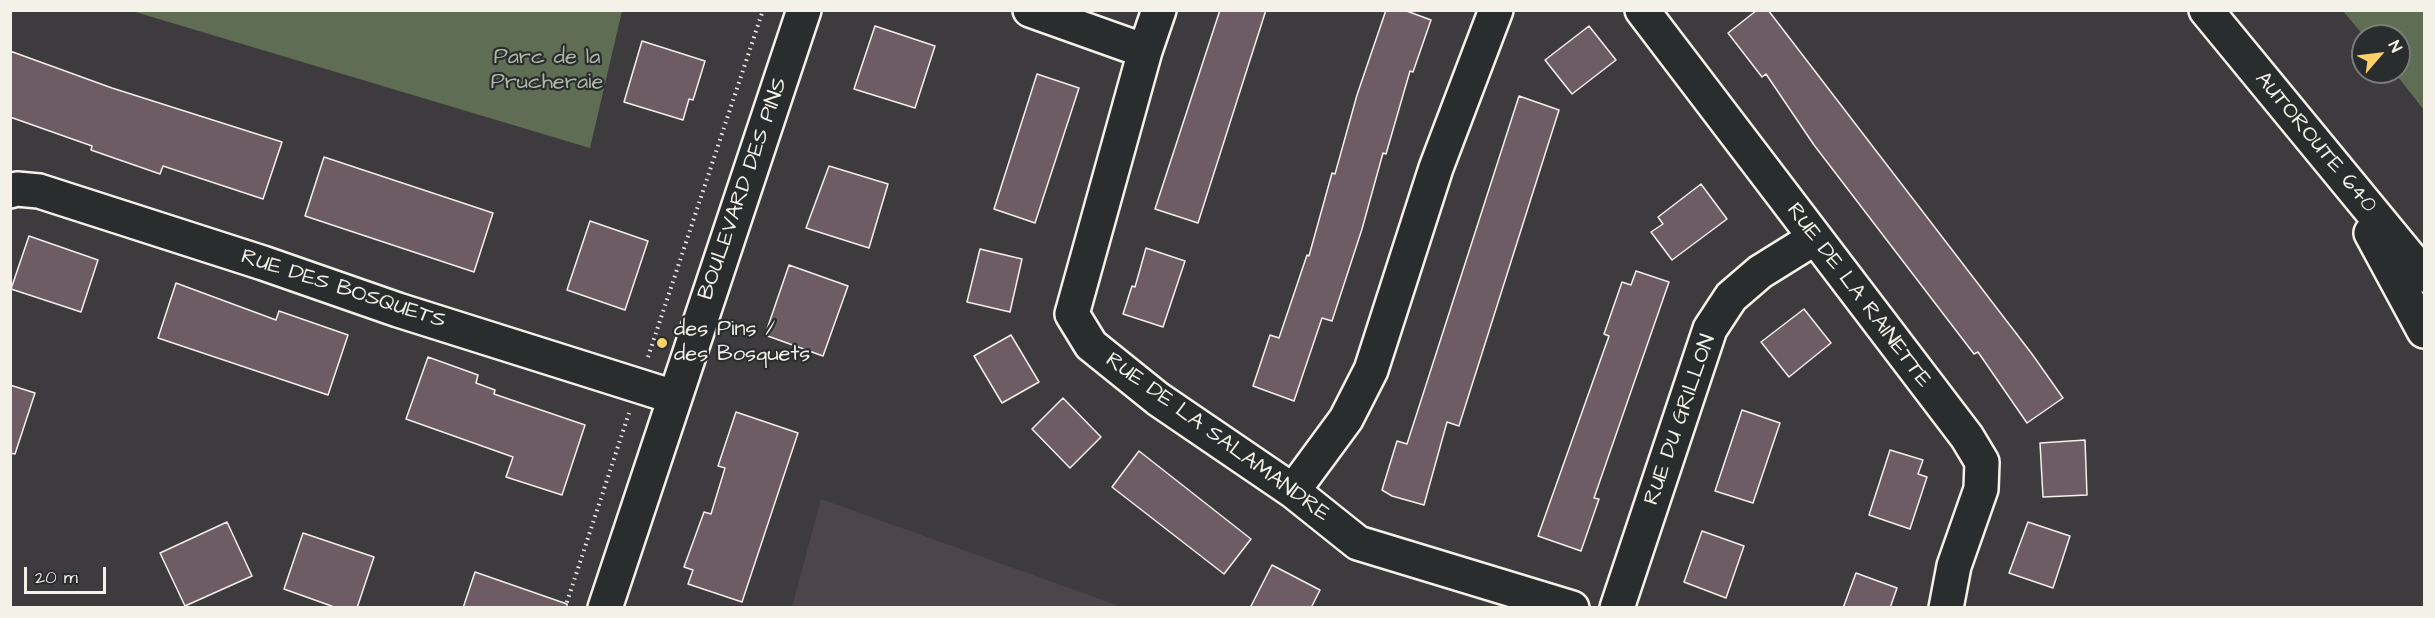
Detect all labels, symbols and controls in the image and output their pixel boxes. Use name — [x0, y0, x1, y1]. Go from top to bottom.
north arrow — [2351, 24, 2411, 84]
text: N — [2383, 37, 2407, 56]
park label: Parc de la Prucheraie — [491, 45, 603, 96]
street label: AUTOROUTE 640 — [2248, 67, 2382, 219]
street label: BOULEVARD DES PINS — [694, 74, 794, 304]
street label: RUE DE LA RAINETTE — [1780, 198, 1936, 394]
street label: RUE DES BOSQUETS — [237, 244, 449, 336]
place label: des Pins / des Bosquets — [674, 317, 810, 368]
street label: RUE DU GRILLON — [1639, 331, 1723, 509]
marker: des Pins / des Bosquets — [655, 336, 669, 350]
street label: RUE DE LA SALAMANDRE — [1100, 348, 1334, 528]
scale bar — [27, 555, 110, 593]
text: 20 m — [35, 565, 78, 590]

